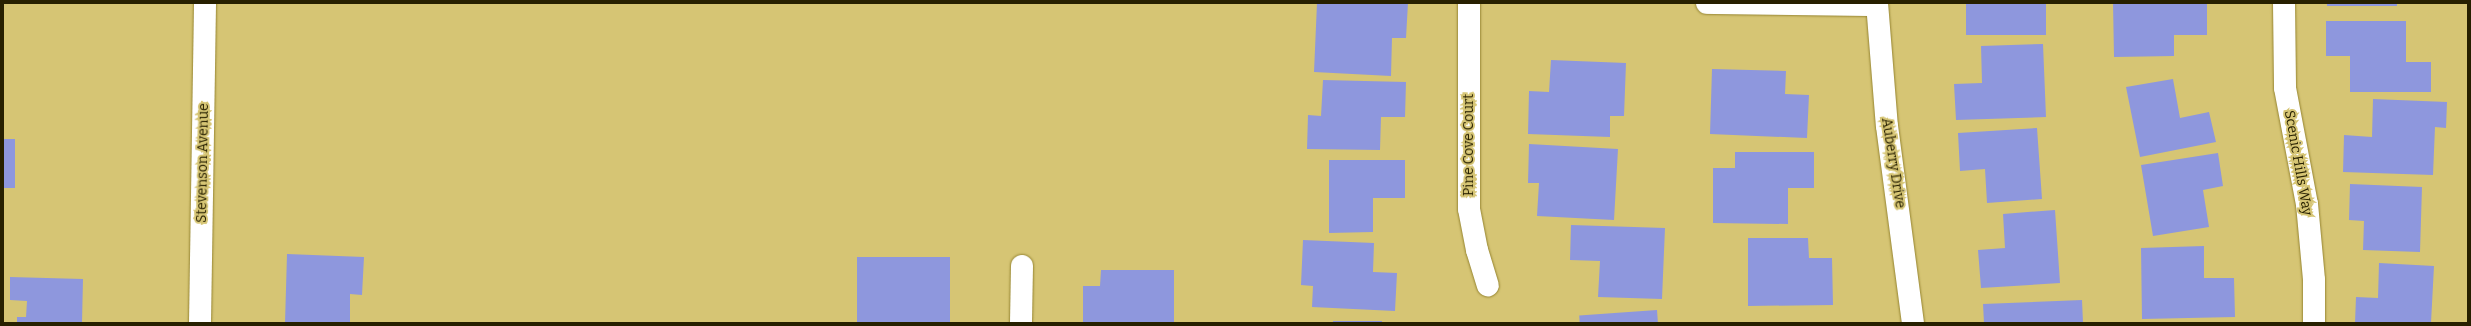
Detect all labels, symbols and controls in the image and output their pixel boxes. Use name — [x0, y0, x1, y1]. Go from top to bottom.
street label: Pine Cove Court — [1461, 94, 1477, 196]
street label: Stevenson Avenue — [194, 103, 212, 223]
street label: Scenic Hills Way — [2280, 109, 2316, 217]
street label: Auberry Drive — [1878, 117, 1908, 209]

